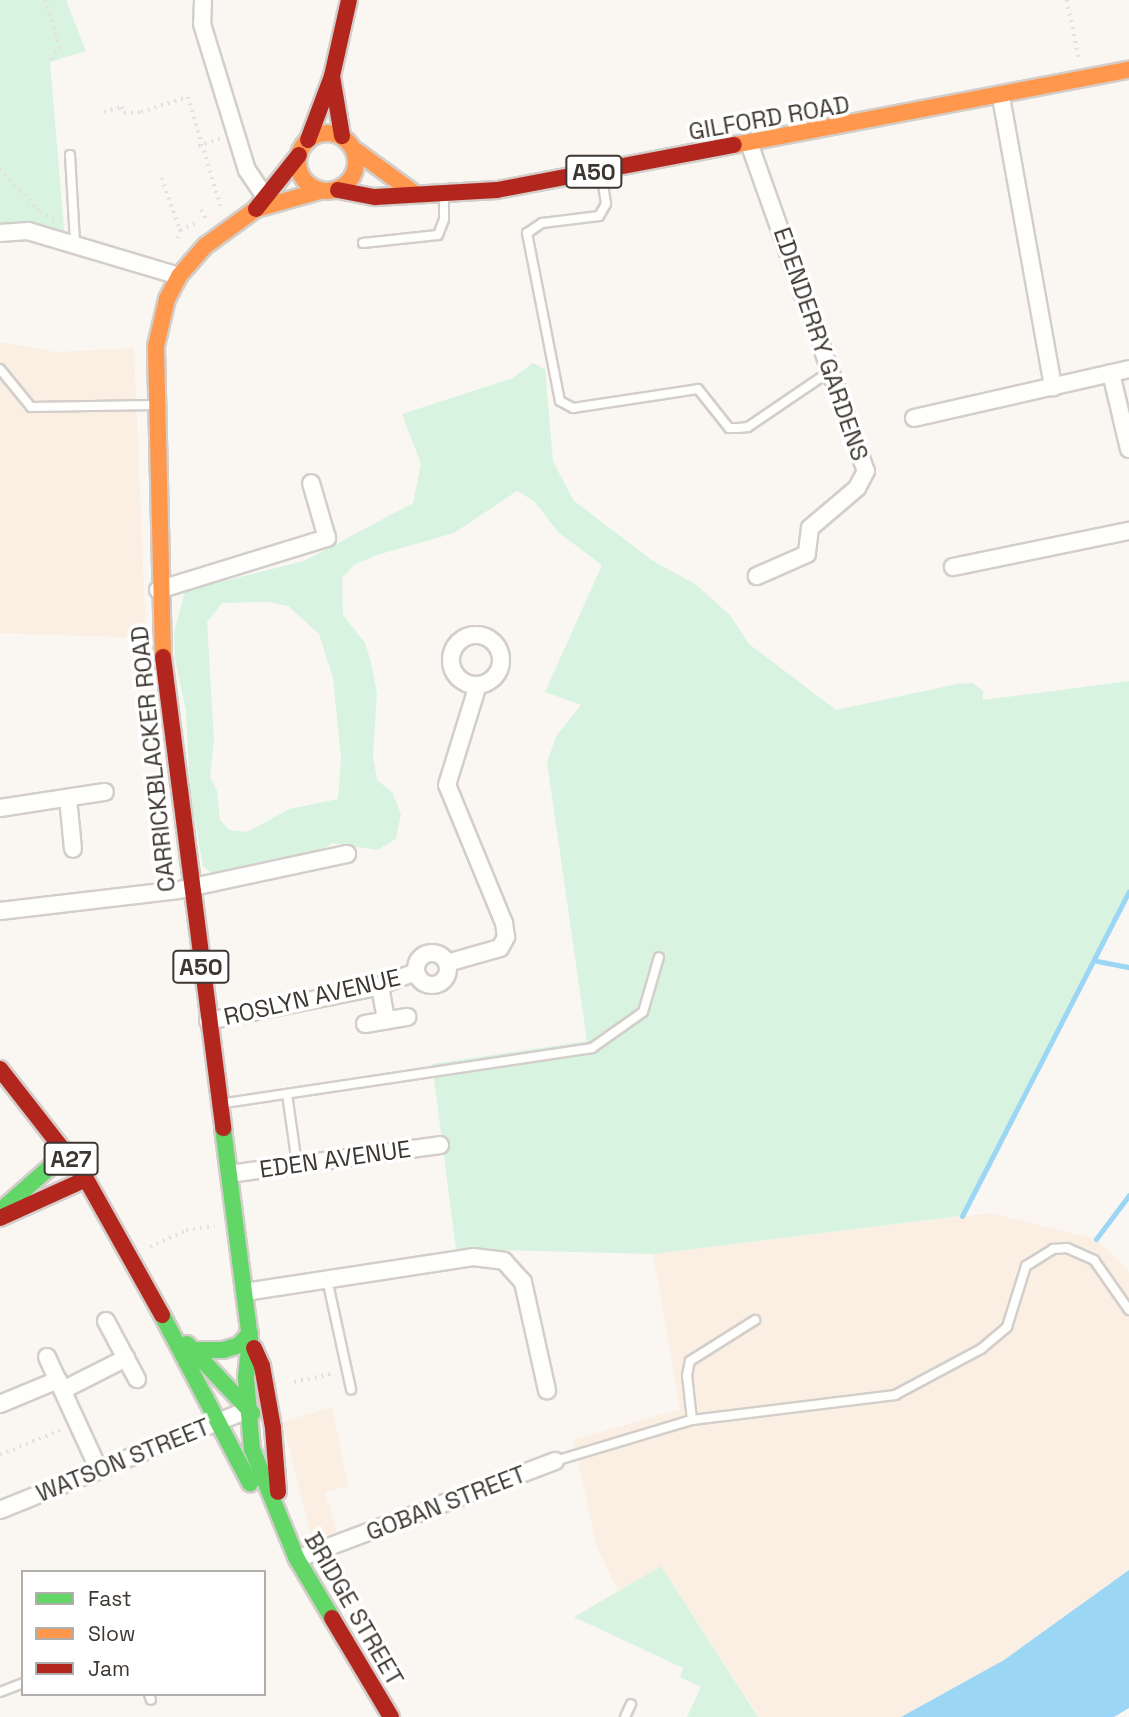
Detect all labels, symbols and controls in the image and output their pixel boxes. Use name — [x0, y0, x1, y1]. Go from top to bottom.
street label: GILFORD ROAD — [686, 90, 852, 146]
road number: A50 — [564, 153, 624, 192]
street label: EDENDERRY GARDENS — [767, 223, 875, 465]
street label: CARRICKBLACKER ROAD — [125, 625, 181, 893]
road number: A50 — [171, 948, 231, 986]
street label: ROSLYN AVENUE — [221, 963, 403, 1031]
street label: EDEN AVENUE — [257, 1134, 413, 1184]
road number: A27 — [43, 1140, 99, 1178]
street label: WATSON STREET — [32, 1412, 214, 1508]
street label: GOBAN STREET — [362, 1459, 530, 1547]
street label: BRIDGE STREET — [298, 1527, 410, 1691]
legend — [21, 1570, 266, 1696]
text: Fast — [88, 1585, 132, 1612]
text: Slow — [88, 1620, 136, 1647]
text: Jam — [88, 1655, 130, 1682]

